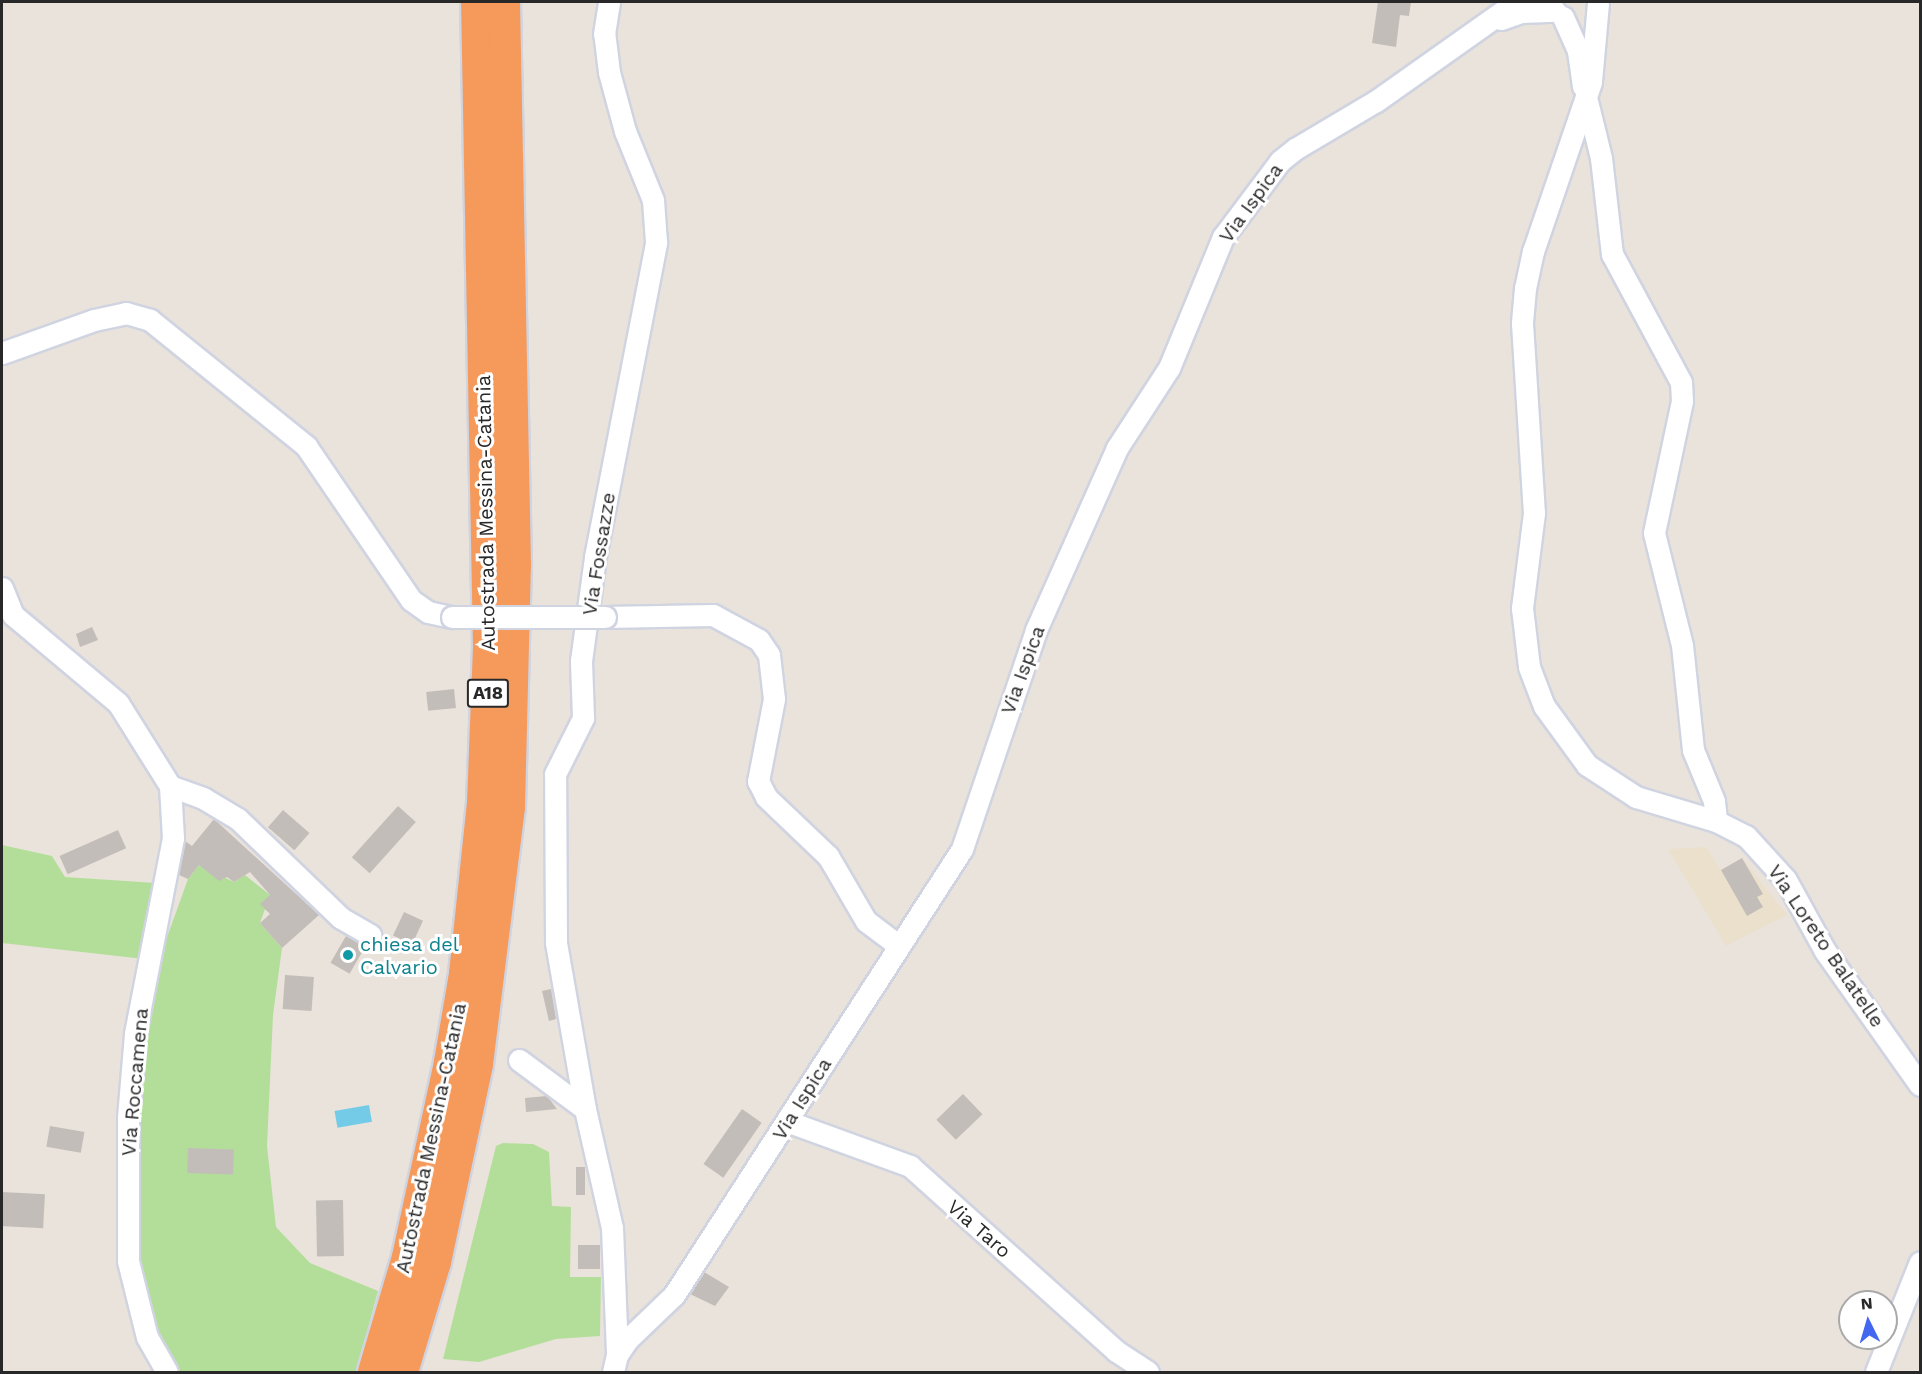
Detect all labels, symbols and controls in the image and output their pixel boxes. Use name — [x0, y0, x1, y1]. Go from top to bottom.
street label: Via Ispica — [1214, 158, 1288, 248]
street label: Autostrada Messina-Catania — [472, 375, 500, 651]
street label: Via Fossazze — [577, 491, 621, 617]
street label: Via Ispica — [996, 622, 1050, 718]
road number: A18 — [466, 678, 510, 708]
street label: Via Loreto Balatelle — [1763, 860, 1889, 1032]
place label: chiesa del Calvario — [360, 932, 459, 979]
marker: chiesa del Calvario — [341, 948, 355, 962]
street label: Autostrada Messina-Catania — [391, 1000, 471, 1276]
street label: Via Roccamena — [117, 1007, 153, 1157]
street label: Via Ispica — [767, 1053, 837, 1145]
street label: Via Taro — [942, 1194, 1016, 1264]
north arrow — [1838, 1290, 1898, 1350]
text: N — [1860, 1294, 1873, 1314]

